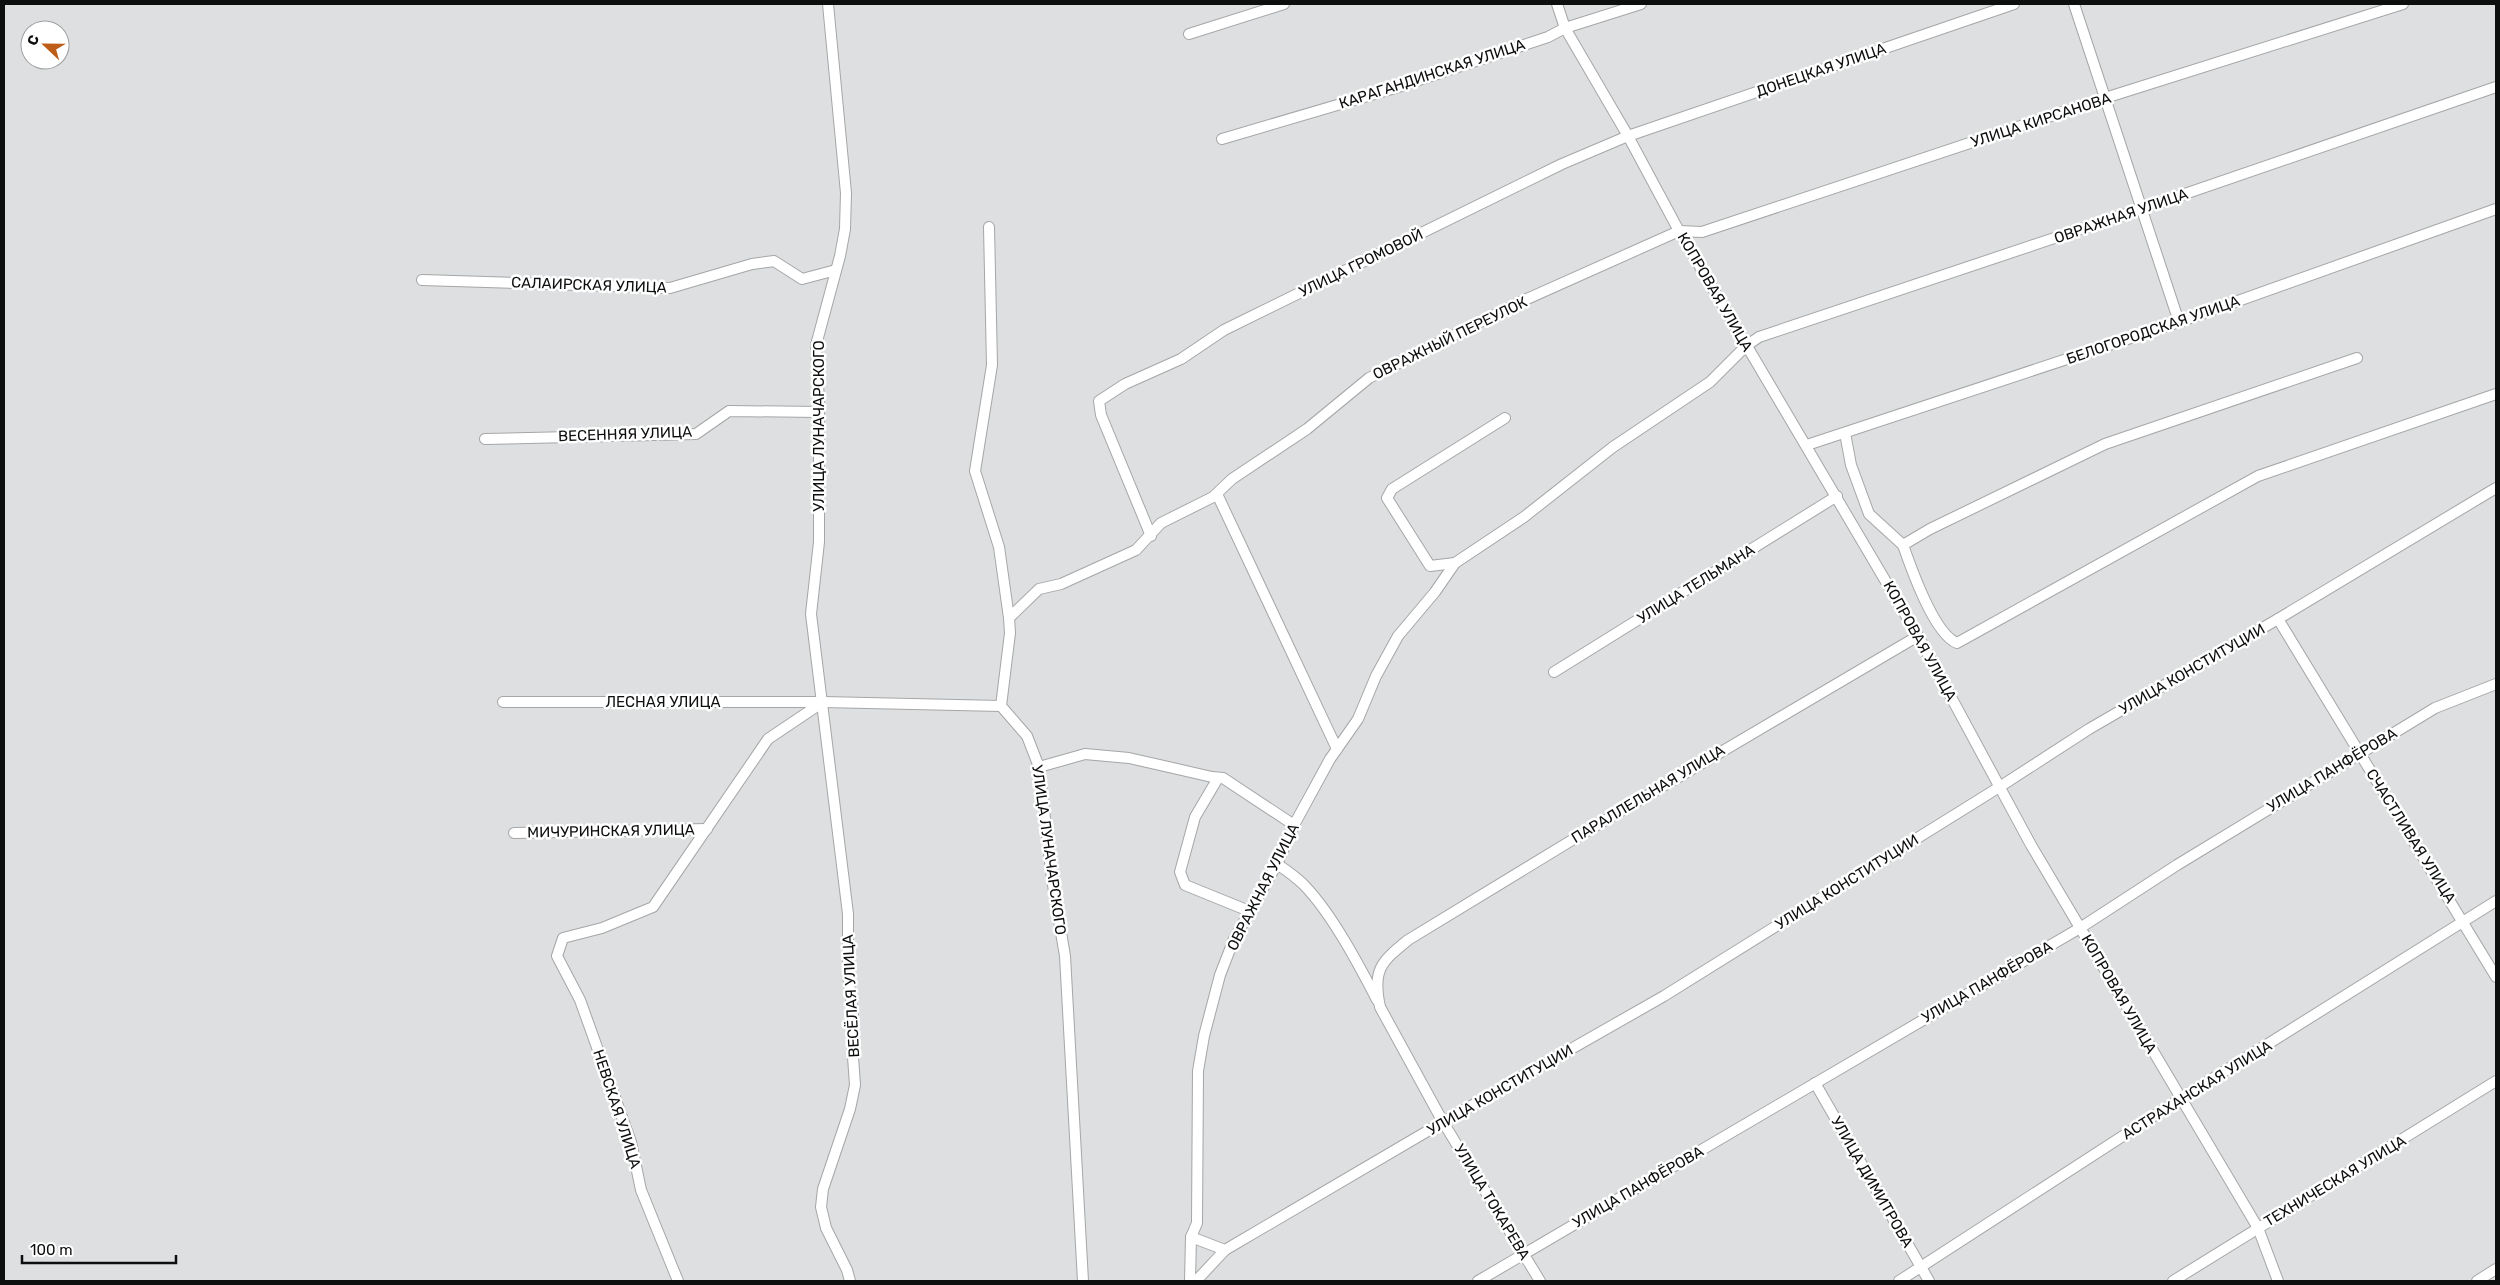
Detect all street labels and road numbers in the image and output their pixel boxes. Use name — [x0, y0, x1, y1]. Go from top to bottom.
street label: КАРАГАНДИНСКАЯ УЛИЦА — [1337, 35, 1527, 113]
street label: ДОНЕЦКАЯ УЛИЦА — [1754, 39, 1888, 101]
street label: УЛИЦА КИРСАНОВА — [1969, 89, 2113, 151]
street label: ОВРАЖНАЯ УЛИЦА — [2052, 185, 2190, 247]
street label: УЛИЦА ГРОМОВОЙ — [1296, 225, 1426, 301]
street label: КОПРОВАЯ УЛИЦА — [1674, 229, 1756, 355]
street label: САЛАИРСКАЯ УЛИЦА — [511, 273, 667, 297]
street label: БЕЛОГОРОДСКАЯ УЛИЦА — [2064, 292, 2242, 368]
street label: ОВРАЖНЫЙ ПЕРЕУЛОК — [1370, 293, 1531, 383]
street label: УЛИЦА ЛУНАЧАРСКОГО — [810, 340, 828, 512]
street label: ВЕСЕННЯЯ УЛИЦА — [558, 423, 692, 445]
street label: УЛИЦА ТЕЛЬМАНА — [1634, 541, 1758, 627]
street label: КОПРОВАЯ УЛИЦА — [1880, 578, 1960, 704]
street label: УЛИЦА КОНСТИТУЦИИ — [2116, 620, 2268, 718]
street label: ЛЕСНАЯ УЛИЦА — [605, 693, 721, 711]
street label: УЛИЦА ПАНФЁРОВА — [2264, 724, 2400, 816]
street label: ПАРАЛЛЕЛЬНАЯ УЛИЦА — [1568, 741, 1728, 847]
street label: УЛИЦА ЛУНАЧАРСКОГО — [1028, 764, 1070, 936]
street label: СЧАСТЛИВАЯ УЛИЦА — [2362, 766, 2460, 906]
street label: ОВРАЖНАЯ УЛИЦА — [1223, 820, 1303, 954]
street label: МИЧУРИНСКАЯ УЛИЦА — [527, 821, 695, 841]
street label: УЛИЦА КОНСТИТУЦИИ — [1772, 831, 1922, 933]
street label: КОПРОВАЯ УЛИЦА — [2078, 931, 2160, 1057]
street label: ВЕСЁЛАЯ УЛИЦА — [839, 934, 863, 1058]
street label: УЛИЦА ПАНФЁРОВА — [1918, 937, 2056, 1027]
street label: АСТРАХАНСКАЯ УЛИЦА — [2119, 1037, 2275, 1143]
street label: УЛИЦА КОНСТИТУЦИИ — [1424, 1041, 1576, 1139]
street label: НЕВСКАЯ УЛИЦА — [589, 1047, 645, 1171]
street label: УЛИЦА ДИМИТРОВА — [1827, 1113, 1917, 1251]
street label: ТЕХНИЧЕСКАЯ УЛИЦА — [2261, 1131, 2409, 1231]
street label: УЛИЦА ТОКАРЕВА — [1450, 1141, 1534, 1263]
street label: УЛИЦА ПАНФЁРОВА — [1569, 1142, 1707, 1232]

